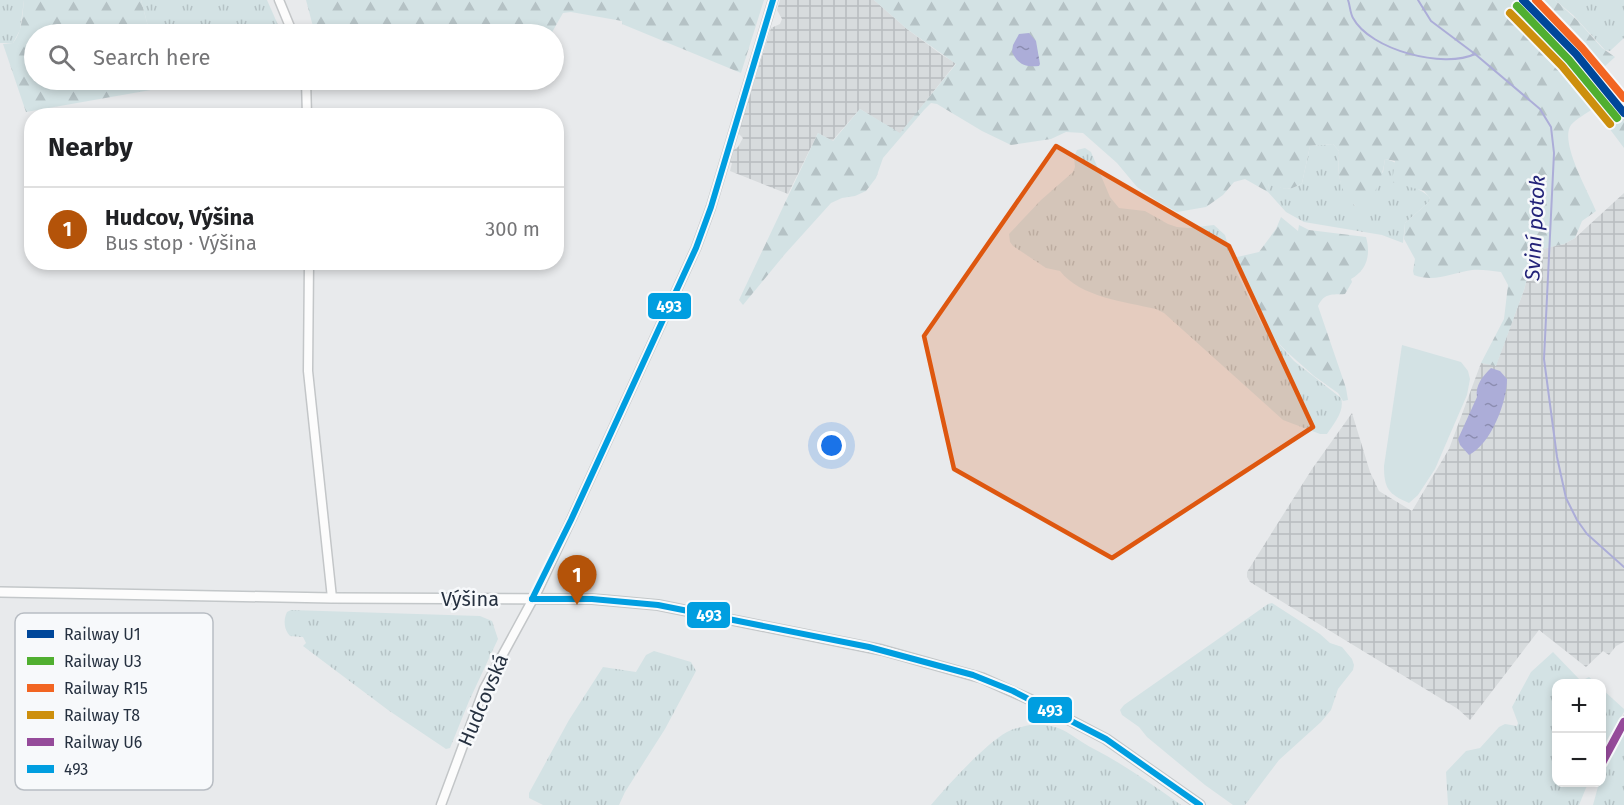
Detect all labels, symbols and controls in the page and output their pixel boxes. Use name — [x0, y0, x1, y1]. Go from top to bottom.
search box — [24, 24, 564, 90]
icon: search — [45, 41, 78, 74]
text: Search here — [93, 44, 211, 71]
text: Nearby — [48, 132, 133, 163]
water label: Sviní potok — [1519, 175, 1551, 282]
text: Hudcov, Výšina — [105, 204, 254, 231]
text: 1 — [63, 217, 72, 241]
text: 300 m — [485, 217, 540, 241]
text: Bus stop · Výšina — [105, 231, 257, 255]
line badge: 493 — [647, 292, 692, 320]
text: 493 — [656, 297, 682, 316]
your location — [817, 431, 846, 460]
pin: 1 — [558, 556, 596, 605]
street label: Výšina — [441, 587, 499, 611]
line badge: 493 — [686, 601, 731, 629]
text: 493 — [696, 606, 722, 625]
legend — [15, 613, 213, 790]
text: Railway U1 — [64, 625, 141, 644]
street label: Hudcovská — [453, 650, 513, 750]
text: Railway U3 — [64, 652, 142, 671]
text: Railway R15 — [64, 679, 148, 698]
map controls — [1552, 679, 1606, 787]
button: + — [1552, 679, 1606, 733]
line badge: 493 — [1027, 696, 1073, 724]
text: 493 — [1037, 701, 1063, 720]
text: Railway T8 — [64, 706, 140, 725]
text: Railway U6 — [64, 733, 142, 752]
button: − — [1552, 733, 1606, 787]
text: 493 — [64, 760, 88, 779]

